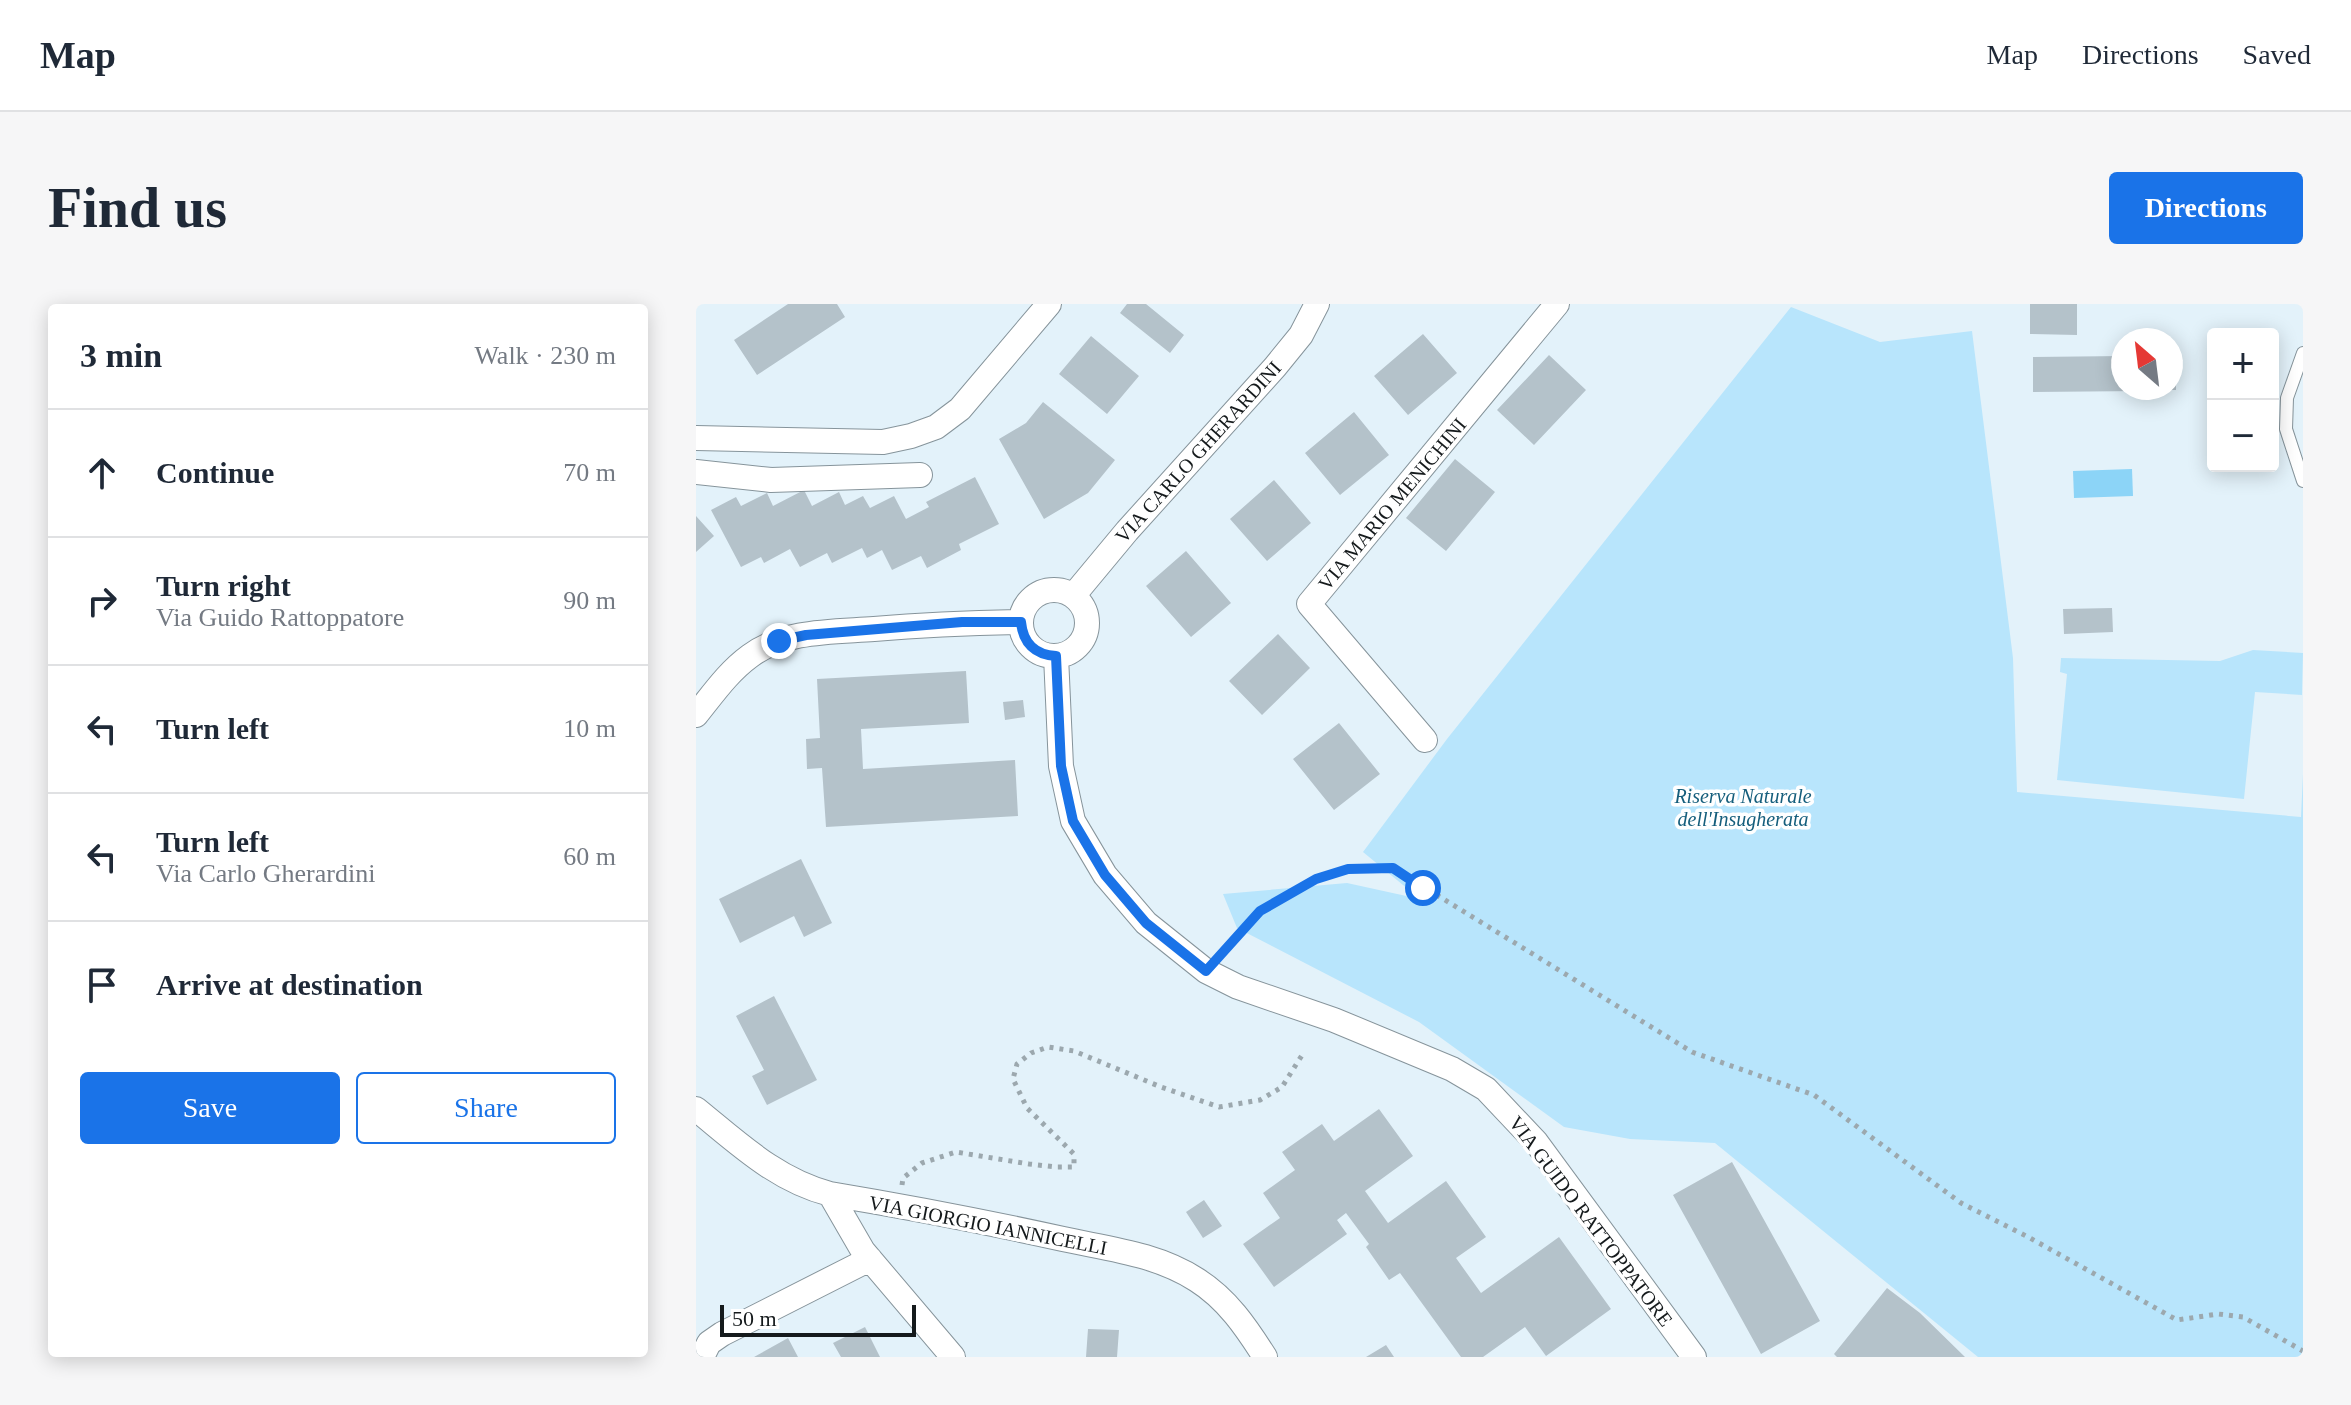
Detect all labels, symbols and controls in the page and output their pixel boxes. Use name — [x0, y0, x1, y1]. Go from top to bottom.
text: Map — [40, 34, 116, 76]
text: Map — [1987, 39, 2038, 70]
text: Directions — [2082, 39, 2199, 70]
text: Saved — [2243, 39, 2311, 70]
button: Directions — [2109, 172, 2303, 244]
text: Find us — [48, 177, 227, 239]
north arrow — [2111, 328, 2183, 400]
map controls — [2207, 328, 2279, 472]
button: + — [2207, 328, 2279, 400]
text: 3 min — [80, 337, 162, 374]
text: Walk · 230 m — [474, 341, 616, 370]
street label: VIA CARLO GHERARDINI — [1111, 357, 1285, 547]
button: − — [2207, 400, 2279, 472]
street label: VIA MARIO MENICHINI — [1314, 414, 1470, 594]
icon: ahead — [80, 451, 124, 495]
text: Continue — [156, 456, 274, 489]
text: 70 m — [563, 458, 616, 487]
text: Turn right — [156, 569, 291, 602]
icon: right — [80, 579, 124, 623]
text: 90 m — [563, 586, 616, 615]
text: Via Guido Rattoppatore — [156, 603, 404, 632]
route end — [761, 623, 797, 659]
icon: left — [80, 707, 124, 751]
text: Turn left — [156, 712, 269, 745]
text: 10 m — [563, 714, 616, 743]
park label: Riserva Naturale dell'Insugherata — [1673, 785, 1812, 831]
text: Turn left — [156, 825, 269, 858]
icon: left — [80, 835, 124, 879]
text: 60 m — [563, 842, 616, 871]
text: Via Carlo Gherardini — [156, 859, 375, 888]
route start — [1405, 870, 1441, 906]
icon: arrive — [80, 963, 124, 1007]
text: Arrive at destination — [156, 968, 423, 1001]
button: Save — [80, 1072, 340, 1144]
button: Share — [356, 1072, 616, 1144]
street label: VIA GUIDO RATTOPPATORE — [1505, 1112, 1677, 1330]
street label: VIA GIORGIO IANNICELLI — [867, 1191, 1109, 1259]
scale bar — [720, 1301, 916, 1337]
text: 50 m — [732, 1306, 777, 1331]

